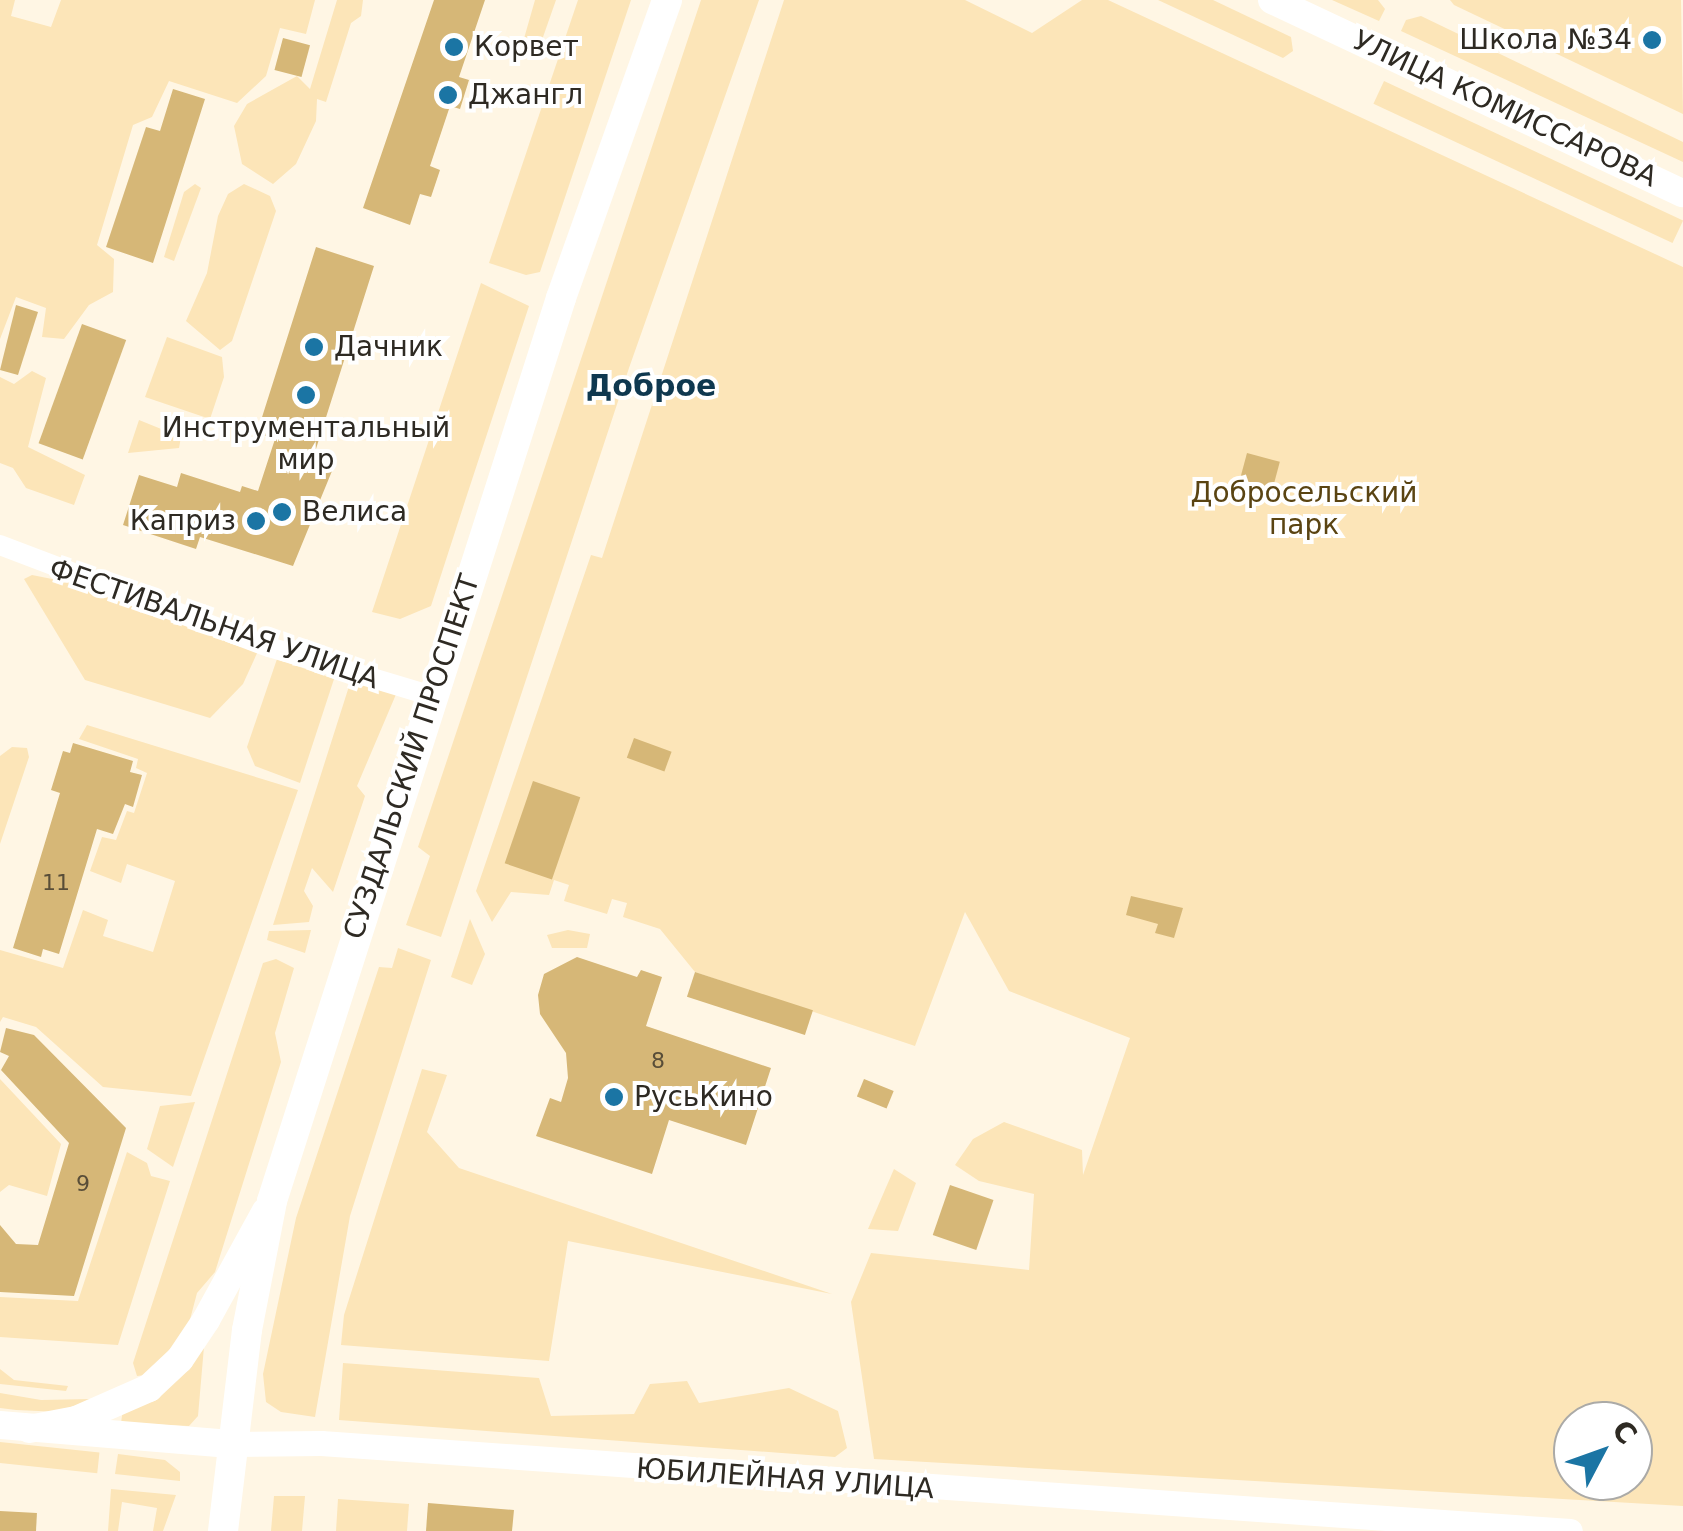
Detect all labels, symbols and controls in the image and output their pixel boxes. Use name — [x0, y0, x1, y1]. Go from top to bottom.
place label: Школа №34 — [1459, 23, 1632, 57]
street label: УЛИЦА КОМИССАРОВА — [1348, 24, 1662, 194]
marker: Школа №34 — [1641, 29, 1663, 51]
place label: Корвет — [474, 30, 579, 64]
marker: Корвет — [443, 36, 465, 58]
place label: Джангл — [468, 78, 583, 112]
marker: Джангл — [437, 84, 459, 106]
place label: Дачник — [334, 330, 443, 364]
marker: Дачник — [303, 336, 325, 358]
district label: Доброе — [586, 368, 716, 404]
marker: Инструментальный мир — [295, 384, 317, 406]
place label: Инструментальный мир — [162, 411, 450, 477]
park label: Добросельский парк — [1191, 476, 1417, 542]
place label: Велиса — [302, 495, 407, 529]
marker: Велиса — [271, 501, 293, 523]
place label: Каприз — [130, 504, 236, 538]
marker: Каприз — [245, 510, 267, 532]
street label: ФЕСТИВАЛЬНАЯ УЛИЦА — [45, 552, 383, 696]
street label: СУЗДАЛЬСКИЙ ПРОСПЕКТ — [337, 570, 487, 944]
house number: 11 — [42, 870, 70, 896]
house number: 8 — [651, 1048, 665, 1074]
place label: РусьКино — [634, 1080, 773, 1114]
marker: РусьКино — [603, 1086, 625, 1108]
house number: 9 — [76, 1171, 90, 1197]
north arrow — [1553, 1401, 1653, 1501]
text: С — [1605, 1414, 1644, 1451]
street label: ЮБИЛЕЙНАЯ УЛИЦА — [635, 1452, 935, 1506]

